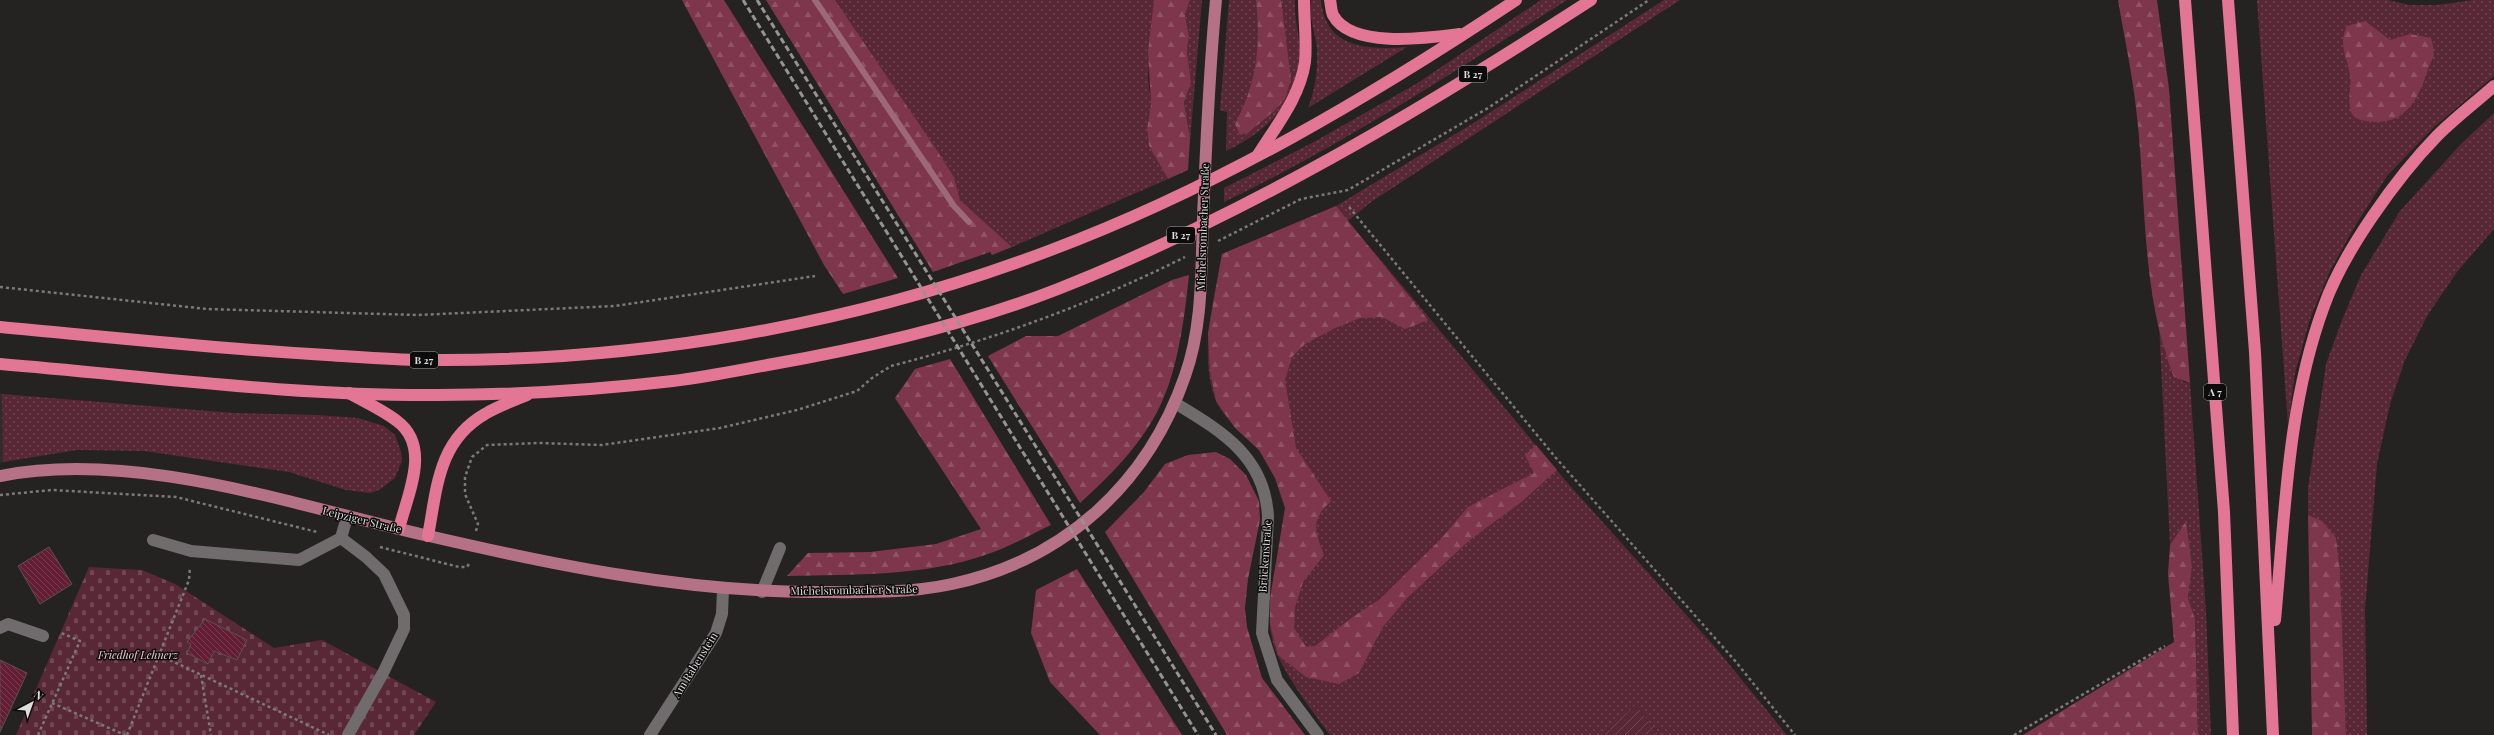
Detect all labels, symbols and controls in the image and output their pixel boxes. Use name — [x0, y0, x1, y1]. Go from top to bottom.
road number: B 27 — [1459, 66, 1487, 82]
street label: Michelsrombacher Straße — [1193, 163, 1212, 291]
road number: B 27 — [1167, 227, 1195, 243]
road number: B 27 — [410, 352, 438, 368]
road number: A 7 — [2204, 384, 2226, 400]
street label: Leipziger Straße — [321, 502, 404, 537]
street label: Brückenstraße — [1254, 519, 1275, 593]
street label: Michelsrombacher Straße — [790, 581, 918, 598]
street label: Am Rabenstein — [668, 629, 721, 701]
park label: Friedhof Lehnerz — [97, 647, 179, 662]
north arrow — [12, 683, 52, 723]
text: N — [31, 687, 47, 703]

